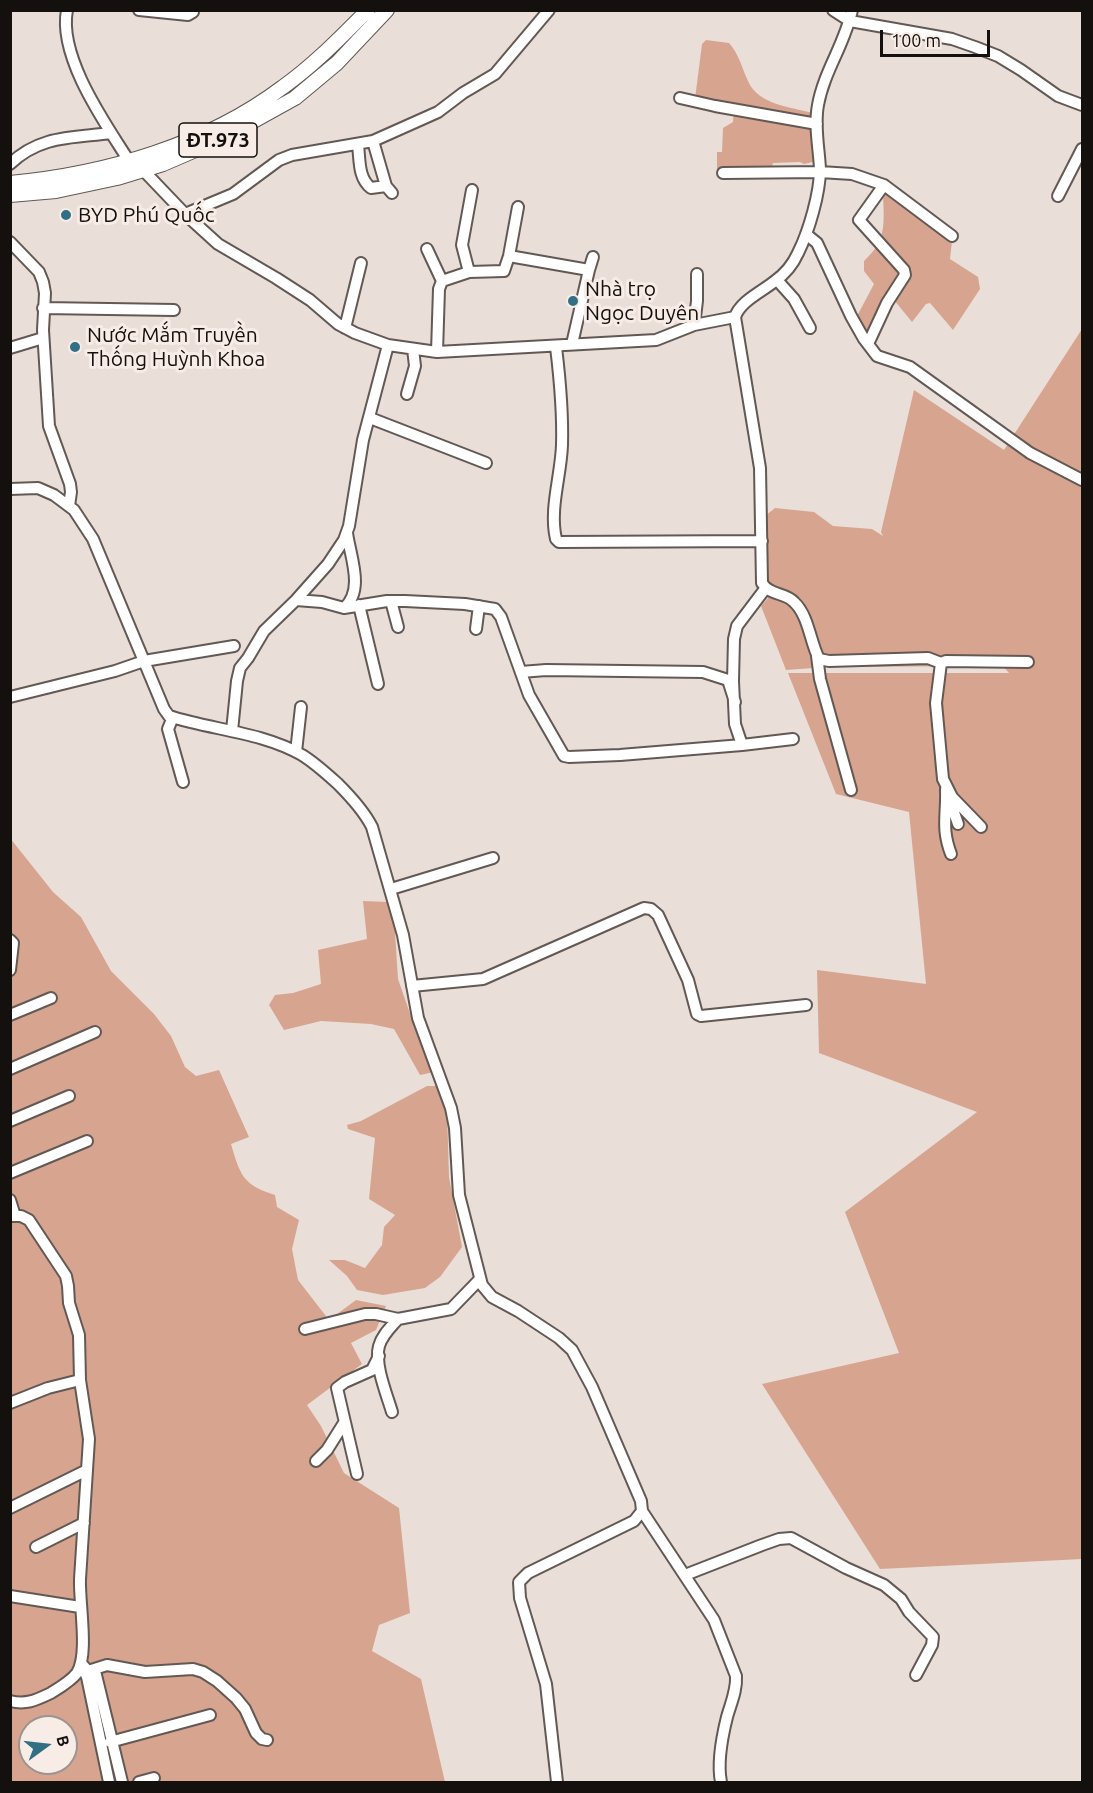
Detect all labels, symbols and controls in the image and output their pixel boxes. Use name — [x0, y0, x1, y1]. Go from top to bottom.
scale bar — [883, 18, 992, 56]
text: 100 m — [891, 30, 941, 50]
road number: ĐT.973 — [179, 123, 257, 157]
place label: BYD Phú Quốc — [78, 202, 214, 228]
marker: BYD Phú Quốc — [59, 208, 73, 222]
place label: Nhà trọ Ngọc Duyên — [585, 276, 699, 326]
marker: Nhà trọ Ngọc Duyên — [566, 294, 580, 308]
place label: Nước Mắm Truyền Thống Huỳnh Khoa — [87, 322, 265, 372]
marker: Nước Mắm Truyền Thống Huỳnh Khoa — [68, 340, 82, 354]
north arrow — [18, 1715, 78, 1775]
text: B — [53, 1733, 74, 1748]

